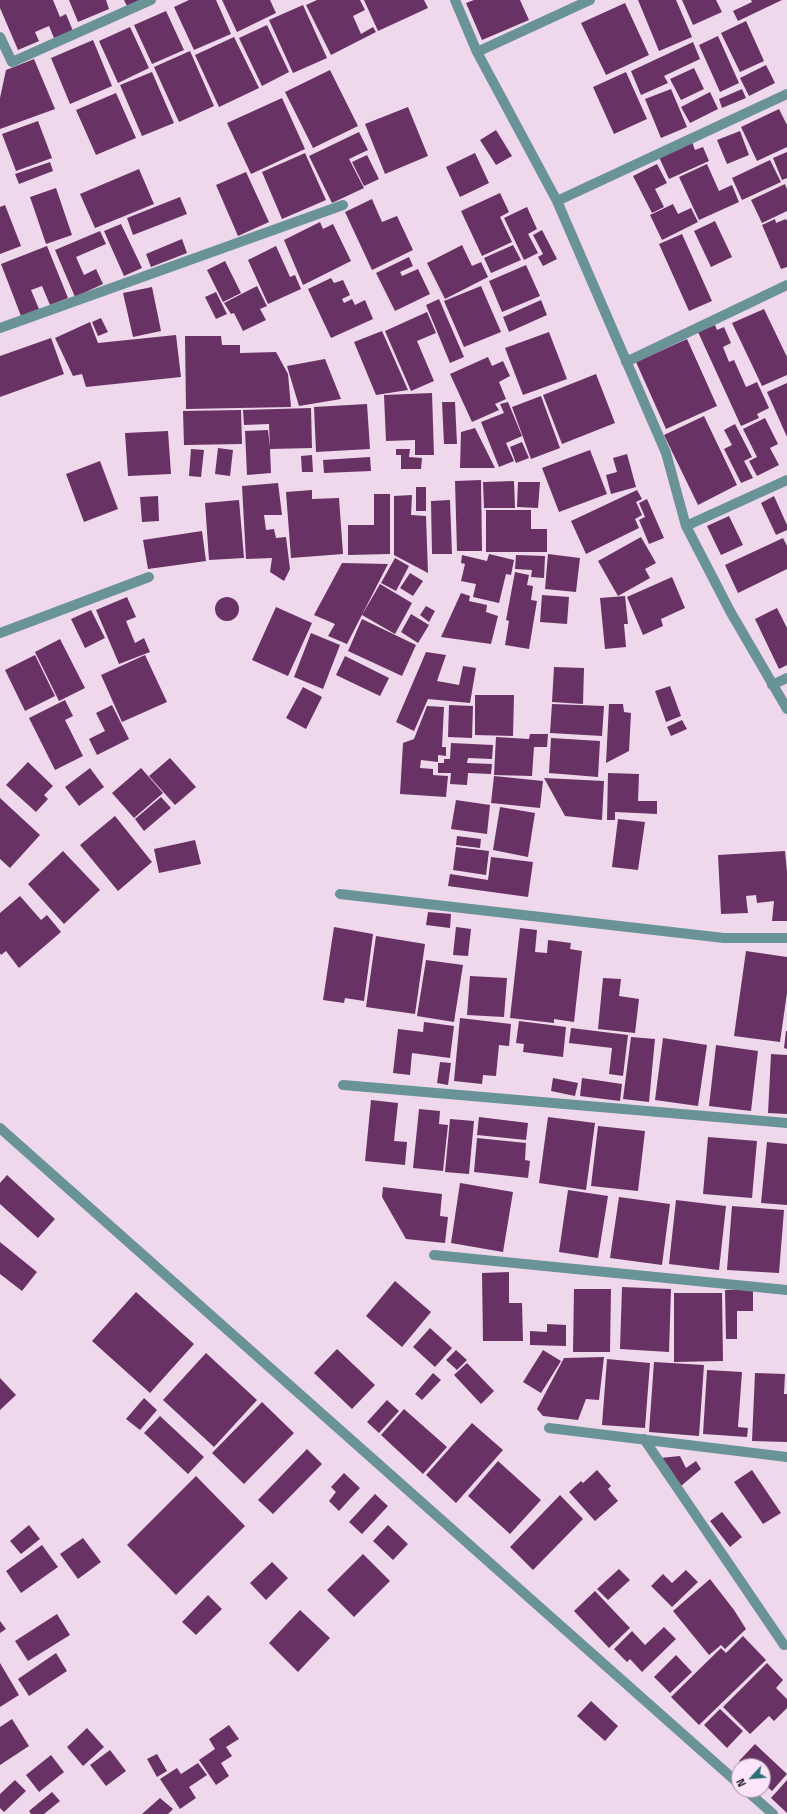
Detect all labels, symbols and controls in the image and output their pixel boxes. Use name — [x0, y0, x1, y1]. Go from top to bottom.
north arrow — [731, 1758, 771, 1798]
text: N — [732, 1776, 750, 1790]

